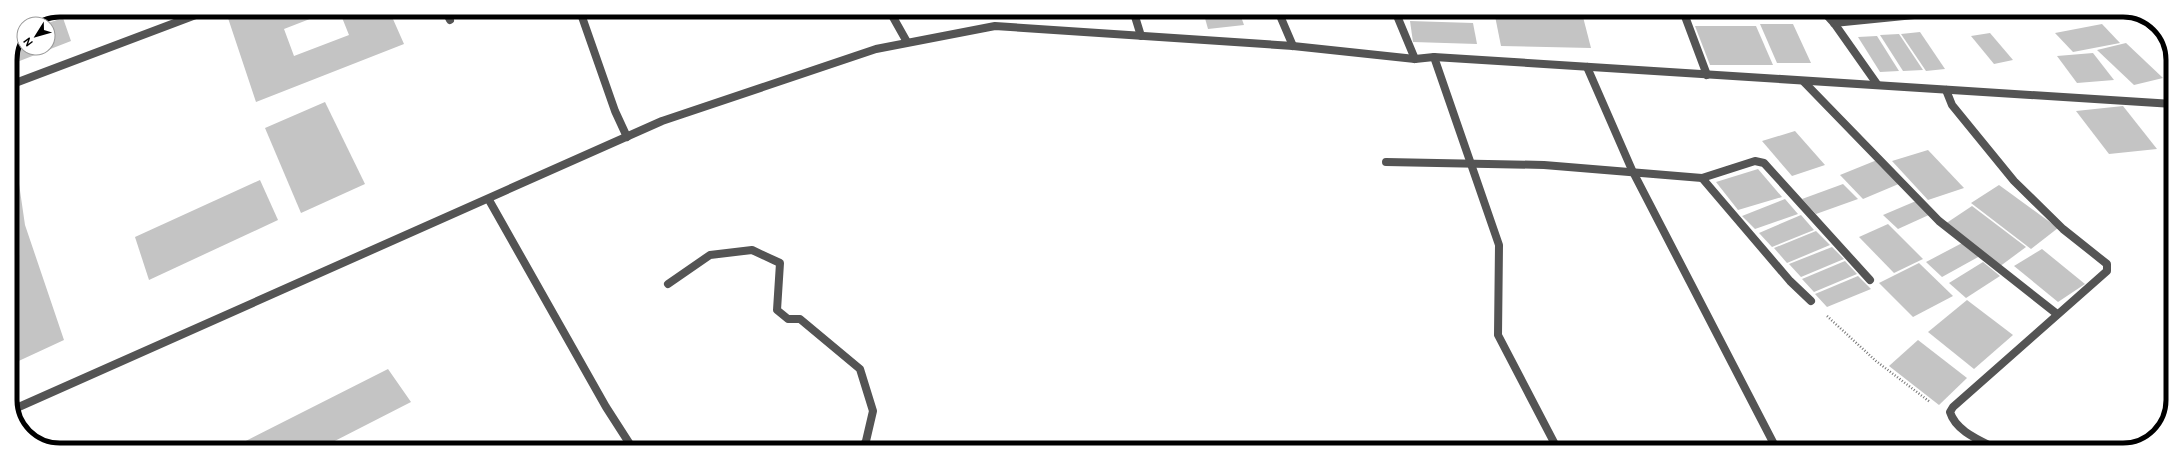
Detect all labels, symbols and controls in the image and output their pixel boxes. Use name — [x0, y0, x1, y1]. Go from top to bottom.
north arrow — [16, 16, 56, 56]
text: N — [21, 34, 37, 49]

